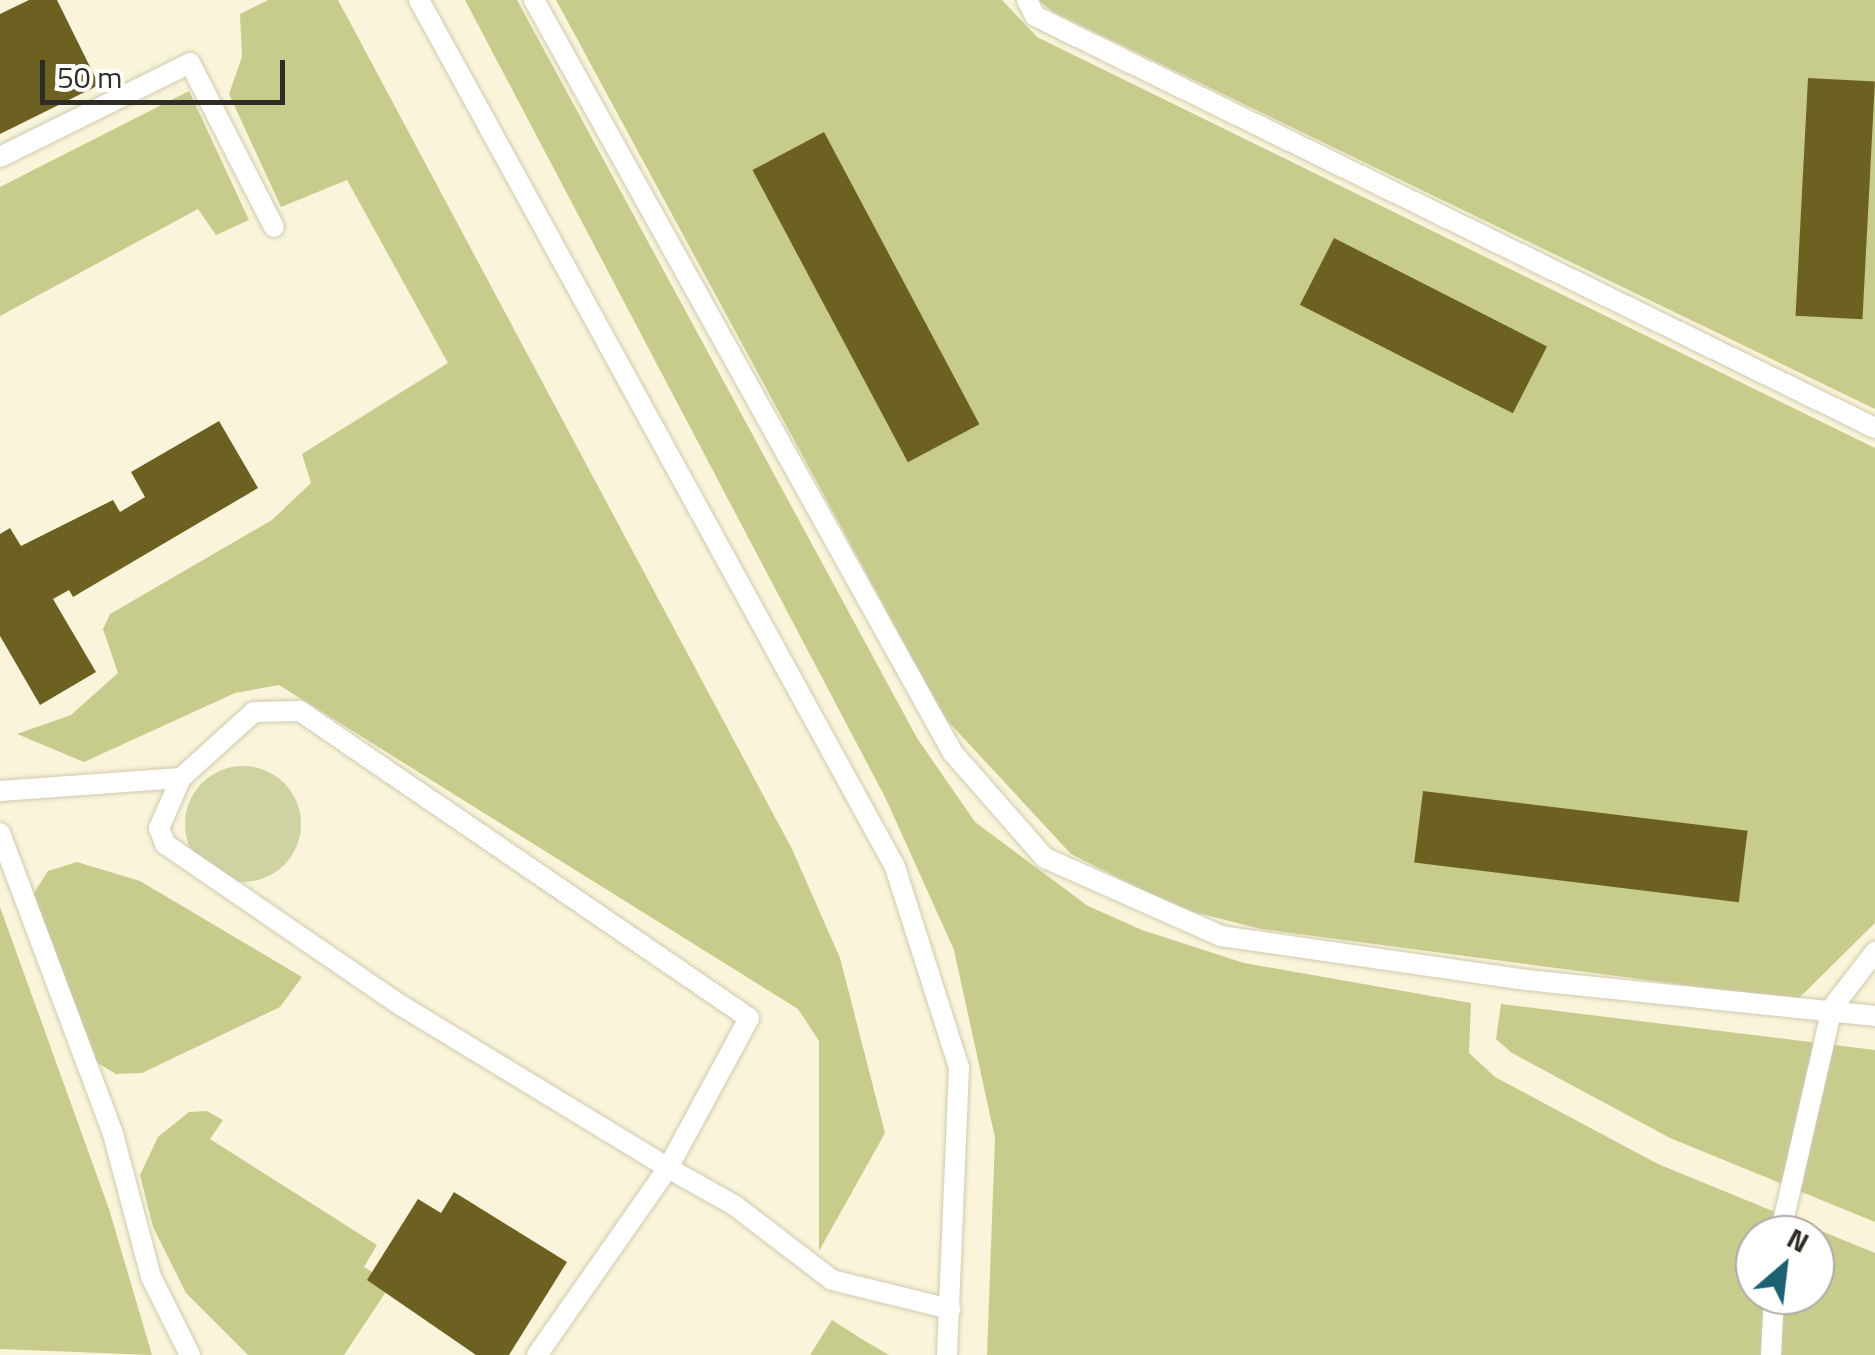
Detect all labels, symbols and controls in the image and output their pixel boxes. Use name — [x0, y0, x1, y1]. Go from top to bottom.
scale bar — [45, 40, 290, 102]
text: 50 m — [57, 54, 122, 100]
north arrow — [1735, 1215, 1835, 1315]
text: N — [1780, 1216, 1817, 1263]

